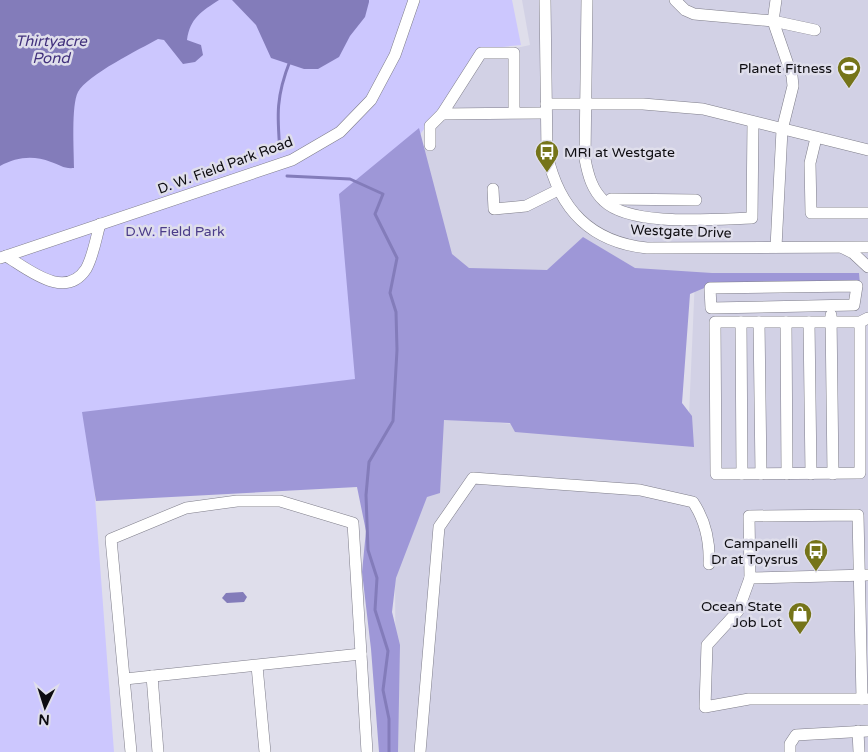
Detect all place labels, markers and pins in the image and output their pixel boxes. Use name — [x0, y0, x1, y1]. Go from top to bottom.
sports icon: Planet Fitness — [836, 55, 862, 89]
place label: Planet Fitness — [739, 60, 832, 77]
bus stop icon: MRI at Westgate — [534, 139, 560, 173]
place label: MRI at Westgate — [564, 144, 675, 161]
place label: Campanelli Dr at Toysrus — [711, 535, 798, 568]
bus stop icon: Campanelli Dr at Toysrus — [803, 538, 829, 572]
place label: Ocean State Job Lot — [701, 598, 783, 631]
shop icon: Ocean State Job Lot — [787, 601, 813, 635]

